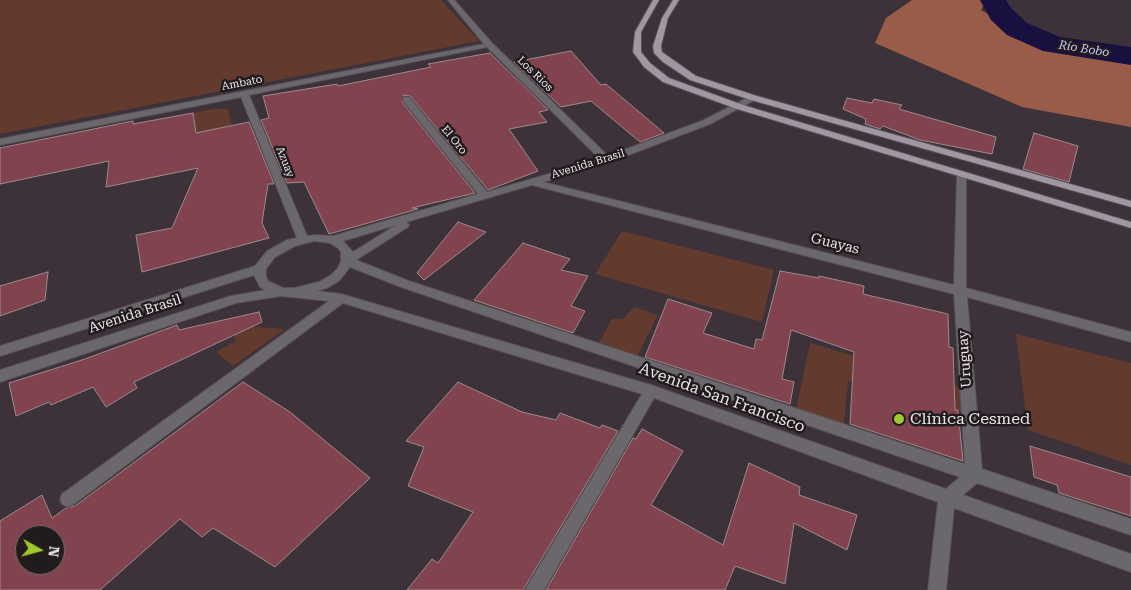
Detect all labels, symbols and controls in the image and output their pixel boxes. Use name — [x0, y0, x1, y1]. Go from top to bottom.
water label: Río Bobo — [1058, 38, 1110, 60]
street label: Los Rios — [514, 54, 556, 94]
street label: Ambato — [221, 73, 263, 93]
street label: El Oro — [438, 123, 470, 157]
street label: Azuay — [273, 145, 297, 179]
street label: Avenida Brasil — [550, 147, 626, 181]
street label: Guayas — [809, 230, 861, 258]
street label: Avenida Brasil — [87, 291, 183, 337]
street label: Uruguay — [955, 330, 975, 388]
street label: Avenida San Francisco — [636, 359, 808, 437]
place label: Clínica Cesmed — [910, 409, 1030, 429]
marker: Clínica Cesmed — [892, 412, 906, 426]
north arrow — [15, 525, 65, 575]
text: N — [45, 545, 62, 558]

